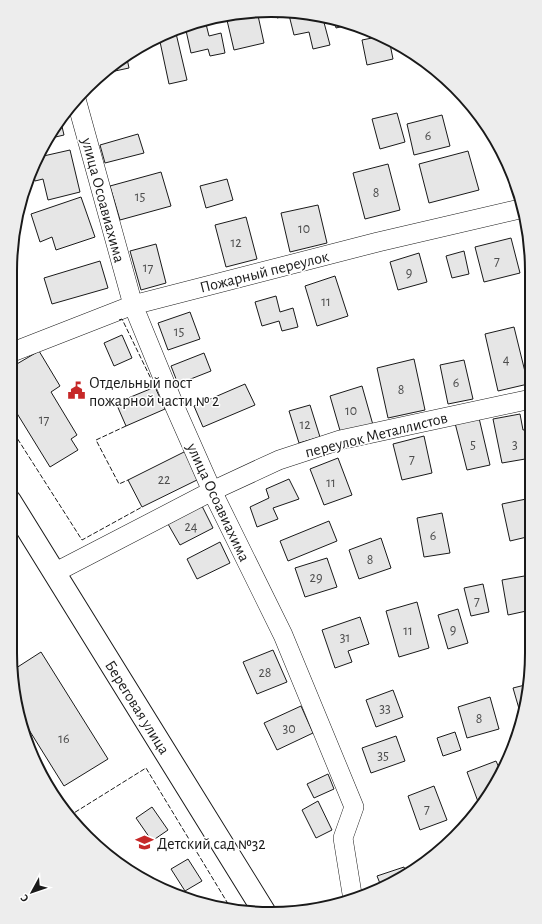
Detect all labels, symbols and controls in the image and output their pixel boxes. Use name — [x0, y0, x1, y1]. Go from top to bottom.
house number: 6 — [425, 129, 431, 143]
street label: улица Осоавиахима — [77, 135, 127, 265]
house number: 8 — [373, 186, 379, 200]
house number: 15 — [135, 190, 145, 204]
house number: 10 — [298, 222, 310, 236]
house number: 12 — [230, 236, 242, 250]
street label: Пожарный переулок — [198, 248, 331, 297]
house number: 7 — [494, 254, 500, 268]
house number: 17 — [143, 261, 153, 275]
house number: 9 — [406, 266, 412, 280]
house number: 11 — [321, 295, 331, 309]
house number: 15 — [174, 325, 184, 339]
house number: 4 — [503, 353, 510, 367]
place label: Отдельный пост пожарной части № 2 — [89, 375, 219, 409]
house number: 6 — [453, 376, 459, 390]
public building icon: Отдельный пост пожарной части № 2 — [66, 381, 86, 401]
house number: 8 — [398, 383, 404, 397]
house number: 10 — [345, 404, 357, 418]
street label: переулок Металлистов — [303, 410, 449, 461]
house number: 17 — [39, 413, 49, 427]
house number: 12 — [299, 418, 311, 432]
house number: 5 — [470, 438, 476, 452]
house number: 3 — [512, 438, 518, 452]
street label: улица Осоавиахима — [182, 440, 253, 564]
house number: 7 — [409, 452, 415, 466]
house number: 22 — [158, 473, 170, 487]
house number: 11 — [326, 476, 336, 490]
house number: 24 — [184, 520, 198, 534]
house number: 6 — [430, 529, 436, 543]
house number: 8 — [367, 553, 373, 567]
house number: 29 — [310, 571, 322, 585]
house number: 7 — [474, 594, 480, 608]
house number: 9 — [450, 623, 456, 637]
house number: 11 — [403, 624, 413, 638]
house number: 31 — [340, 631, 350, 645]
street label: Береговая улица — [101, 658, 172, 758]
house number: 28 — [258, 666, 272, 680]
house number: 33 — [379, 702, 391, 716]
house number: 8 — [476, 712, 482, 726]
house number: 30 — [282, 722, 296, 736]
house number: 16 — [58, 732, 70, 746]
house number: 35 — [377, 749, 389, 763]
house number: 7 — [424, 802, 430, 816]
school or university icon: Детский сад №32 — [134, 833, 154, 853]
place label: Детский сад №32 — [157, 836, 266, 852]
north arrow — [12, 872, 52, 912]
text: С — [19, 892, 31, 904]

